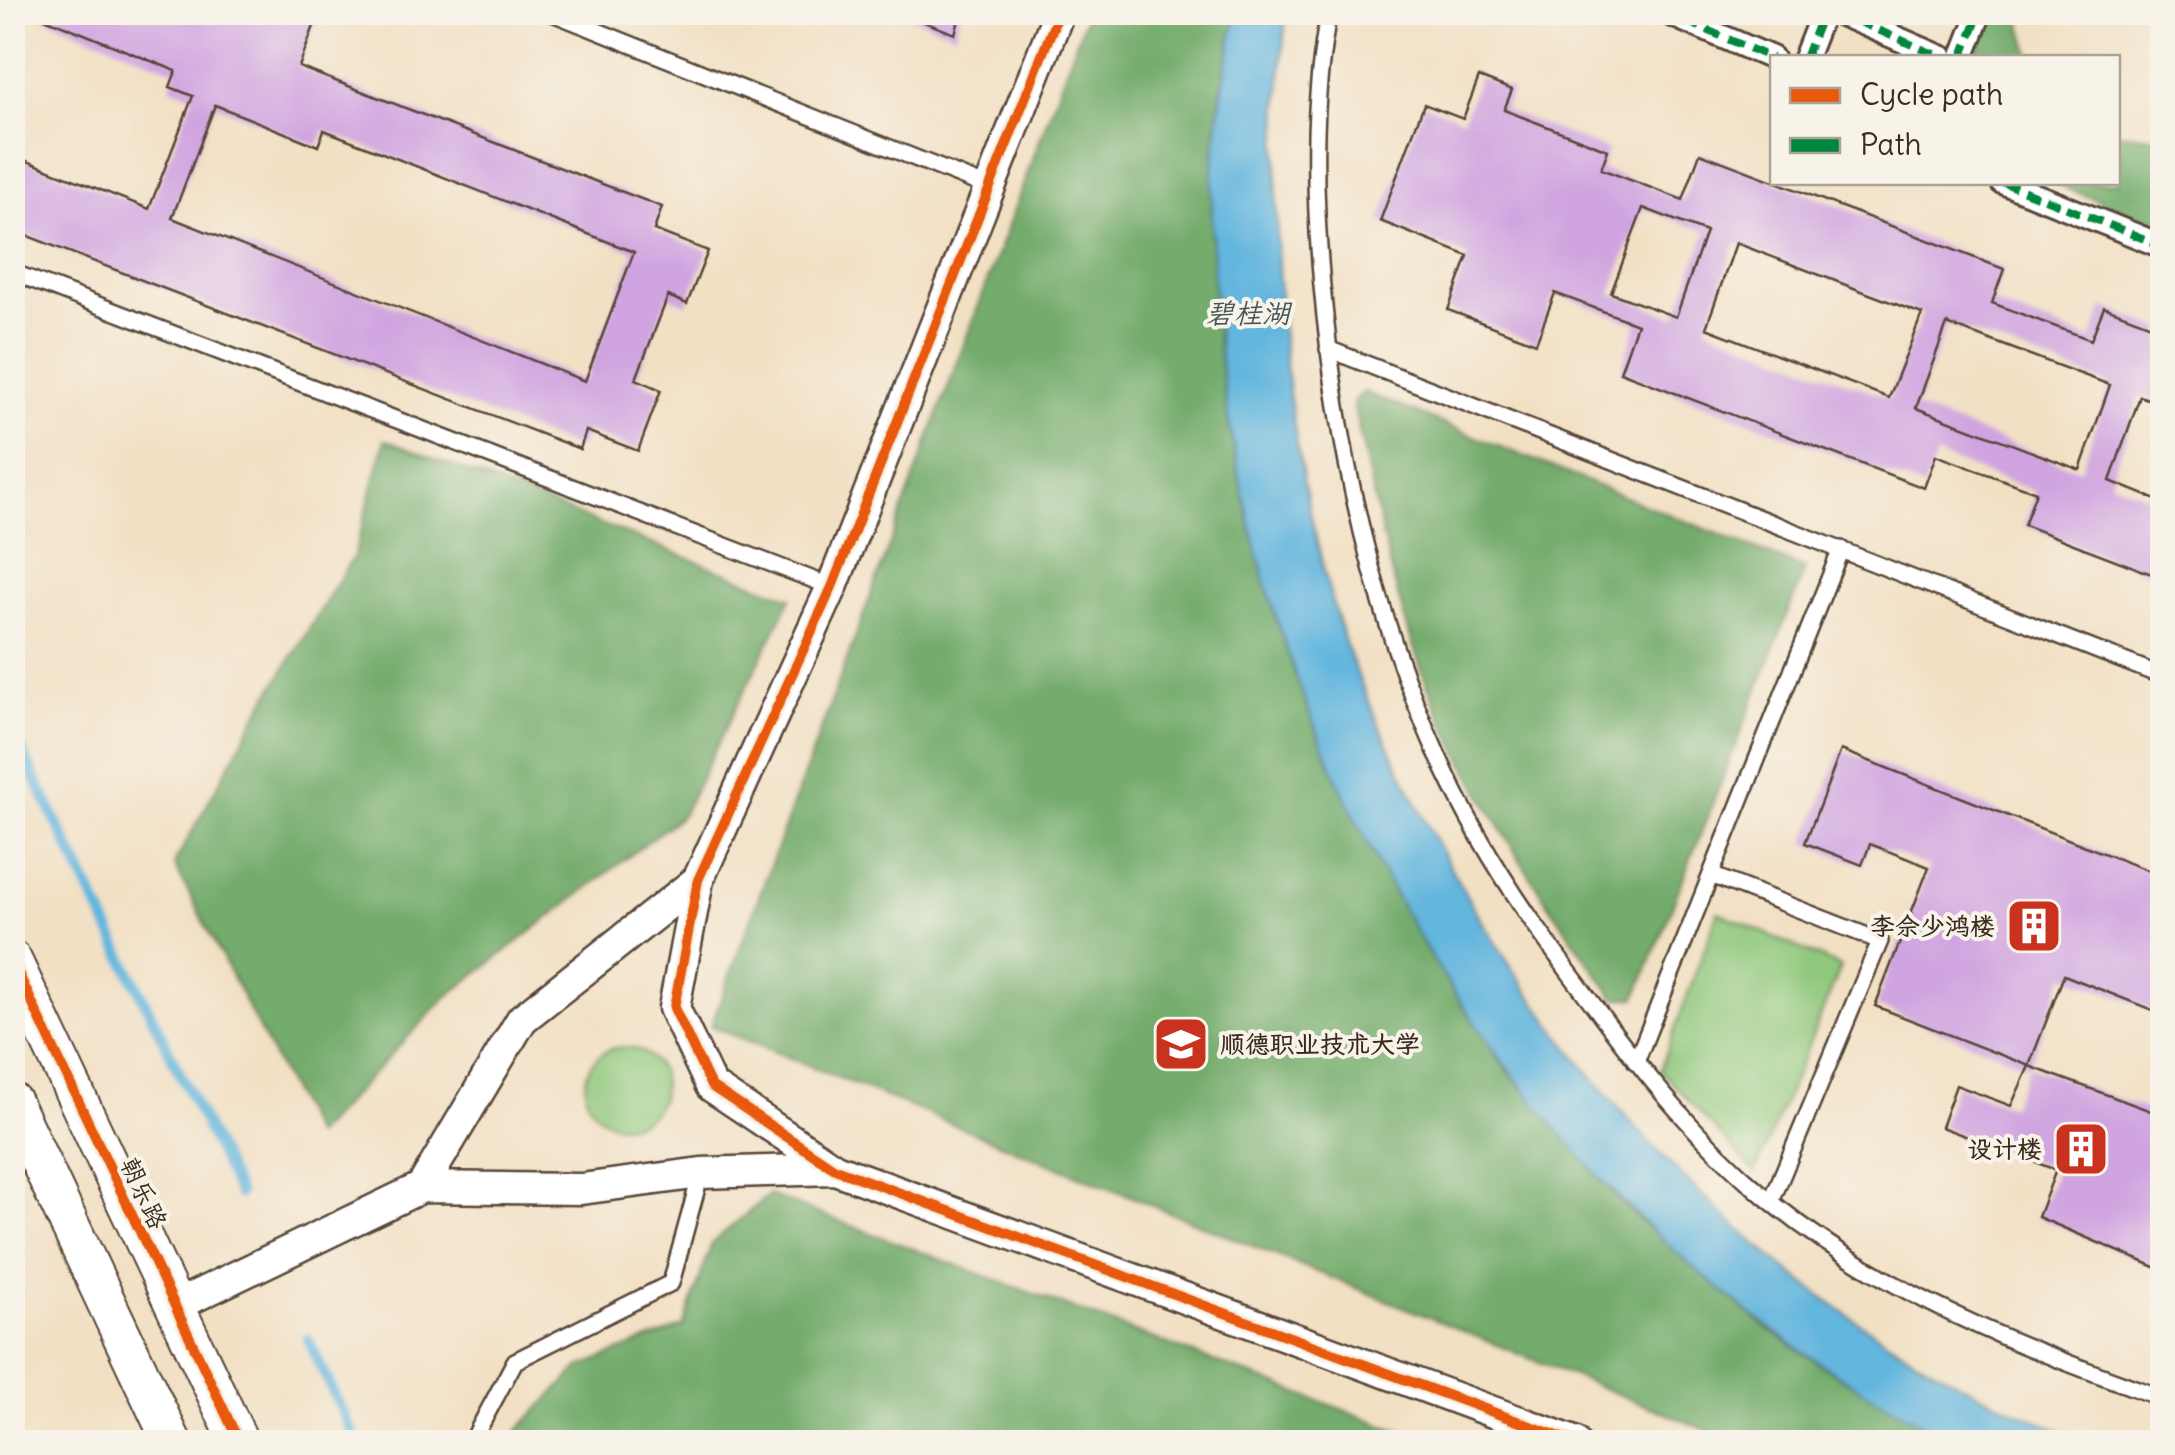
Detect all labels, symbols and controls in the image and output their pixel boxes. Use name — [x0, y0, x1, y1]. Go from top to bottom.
legend — [1770, 55, 2120, 185]
text: Cycle path — [1860, 75, 2003, 113]
text: Path — [1860, 125, 1922, 163]
water label: 碧桂湖 — [1206, 295, 1293, 331]
building icon: 李佘少鸿楼 — [2004, 896, 2064, 956]
place label: 李佘少鸿楼 — [1870, 910, 1995, 942]
school or university icon: 顺德职业技术大学 — [1151, 1014, 1211, 1074]
place label: 顺德职业技术大学 — [1220, 1028, 1420, 1060]
building icon: 设计楼 — [2051, 1119, 2111, 1179]
place label: 设计楼 — [1967, 1133, 2042, 1165]
street label: 朝乐路 — [114, 1152, 174, 1234]

